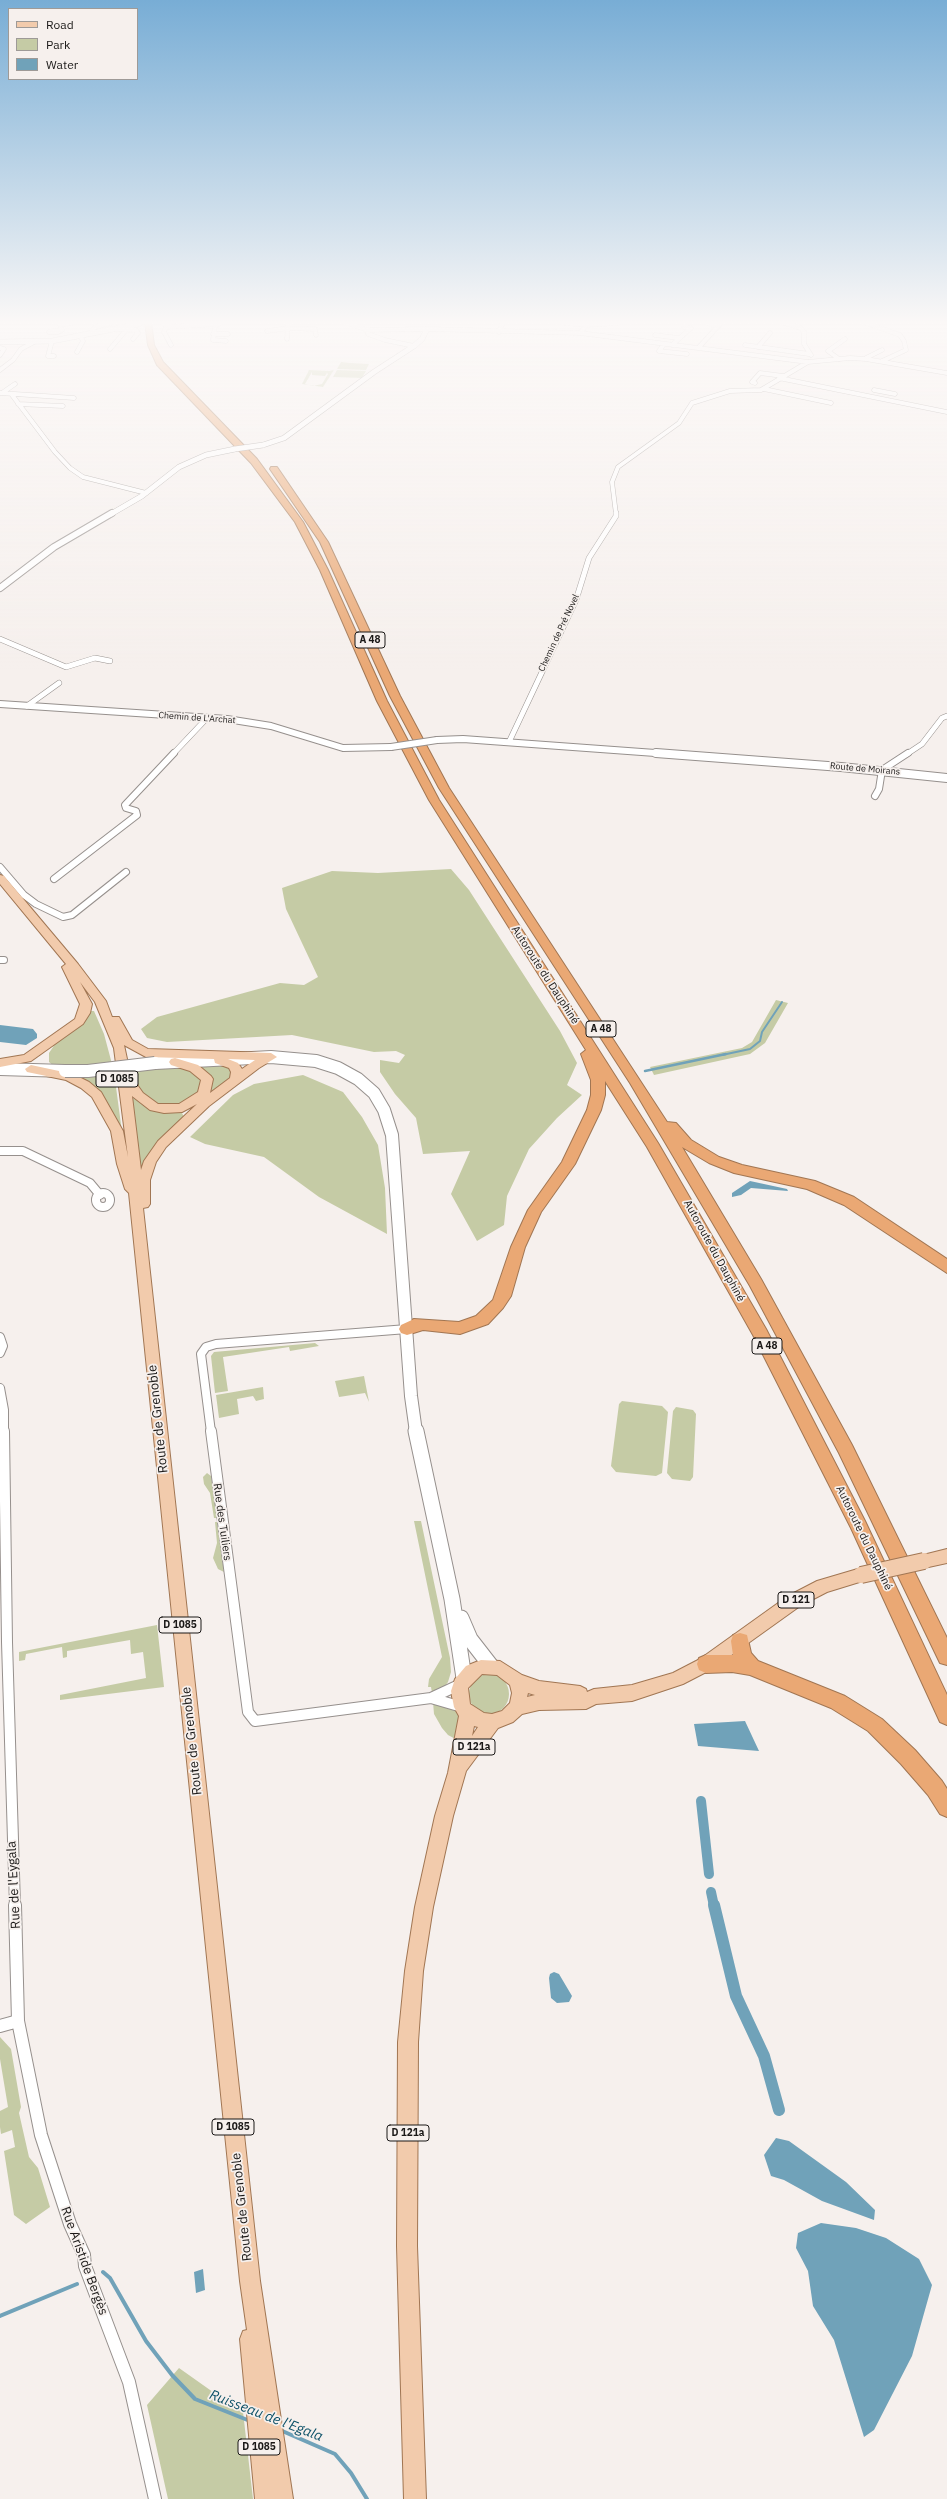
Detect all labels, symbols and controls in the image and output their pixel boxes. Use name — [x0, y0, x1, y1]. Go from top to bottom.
legend — [8, 8, 138, 80]
text: Road — [46, 17, 74, 32]
text: Park — [46, 37, 70, 52]
text: Water — [46, 57, 78, 72]
street label: Chemin de Pré Novel — [536, 593, 582, 673]
road number: A 48 — [355, 632, 385, 648]
street label: Chemin de L'Archat — [158, 710, 236, 726]
street label: Route de Moirans — [829, 761, 901, 777]
street label: Autoroute du Dauphiné — [508, 923, 582, 1027]
road number: A 48 — [586, 1021, 616, 1037]
road number: D 1085 — [96, 1071, 138, 1087]
street label: Autoroute du Dauphiné — [680, 1198, 748, 1304]
road number: A 48 — [752, 1338, 782, 1354]
street label: Route de Grenoble — [145, 1364, 171, 1474]
street label: Rue des Tuiliers — [210, 1482, 234, 1562]
street label: Autoroute du Dauphiné — [833, 1484, 895, 1592]
road number: D 121 — [778, 1592, 814, 1608]
road number: D 1085 — [159, 1617, 201, 1633]
street label: Route de Grenoble — [179, 1686, 205, 1796]
road number: D 121a — [453, 1739, 495, 1755]
street label: Rue de l'Eygala — [4, 1841, 24, 1929]
road number: D 1085 — [212, 2119, 254, 2135]
road number: D 121a — [387, 2125, 429, 2141]
street label: Route de Grenoble — [229, 2152, 255, 2262]
street label: Rue Aristide Bergès — [57, 2205, 111, 2317]
water label: Ruisseau de l'Egala — [207, 2387, 325, 2445]
road number: D 1085 — [238, 2439, 280, 2455]

